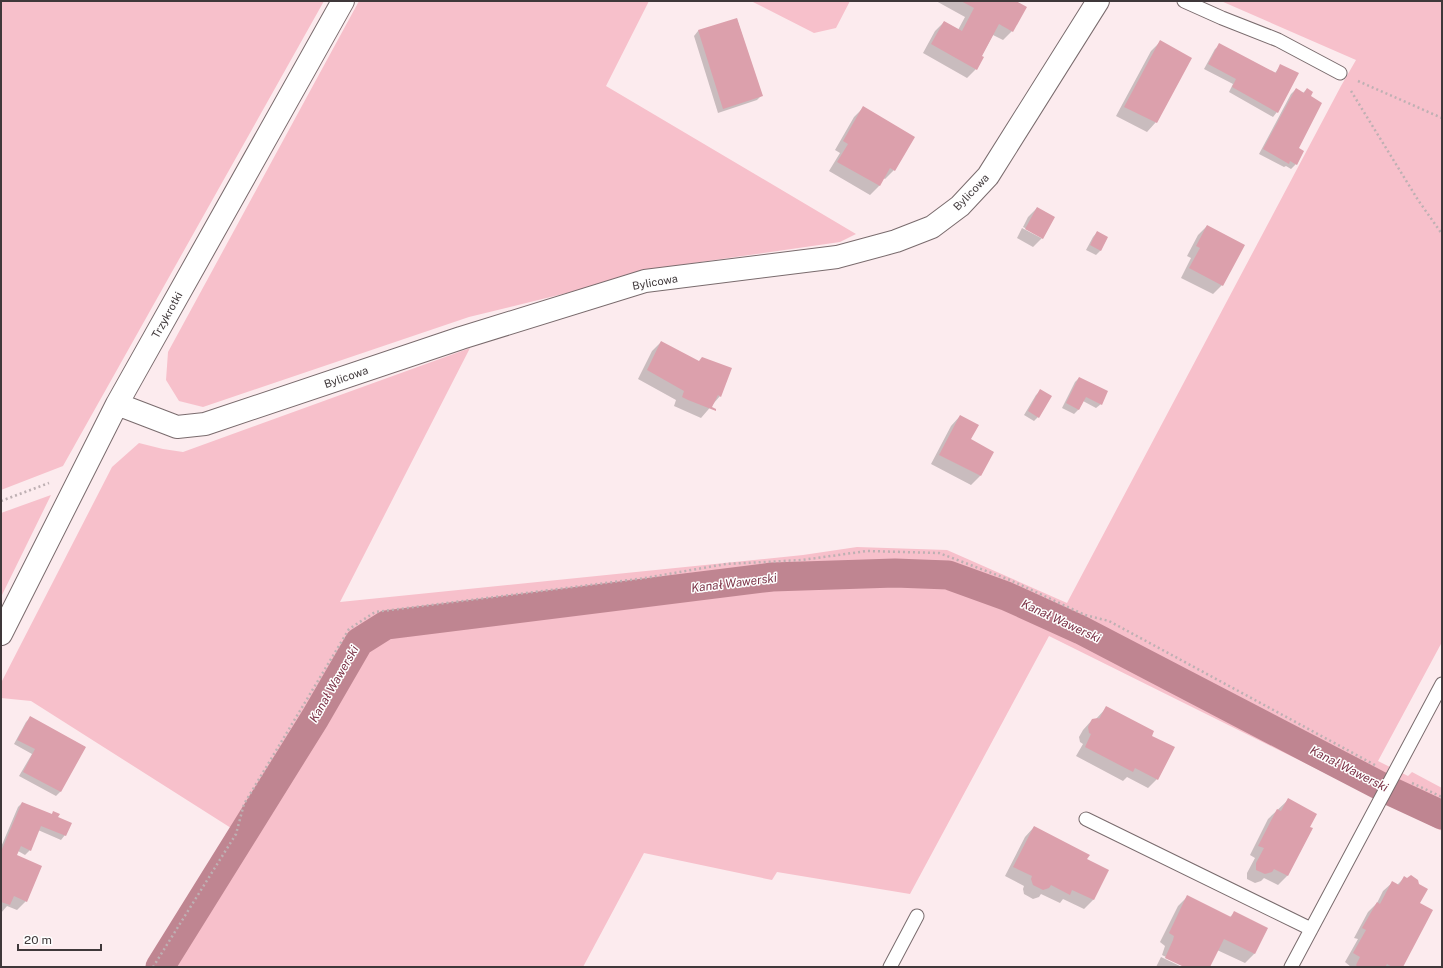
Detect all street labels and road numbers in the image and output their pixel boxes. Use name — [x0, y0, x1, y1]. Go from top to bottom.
street label: Bylicowa — [951, 171, 991, 213]
street label: Bylicowa — [631, 272, 679, 292]
street label: Trzykrotki — [149, 290, 185, 340]
street label: Bylicowa — [322, 364, 370, 390]

